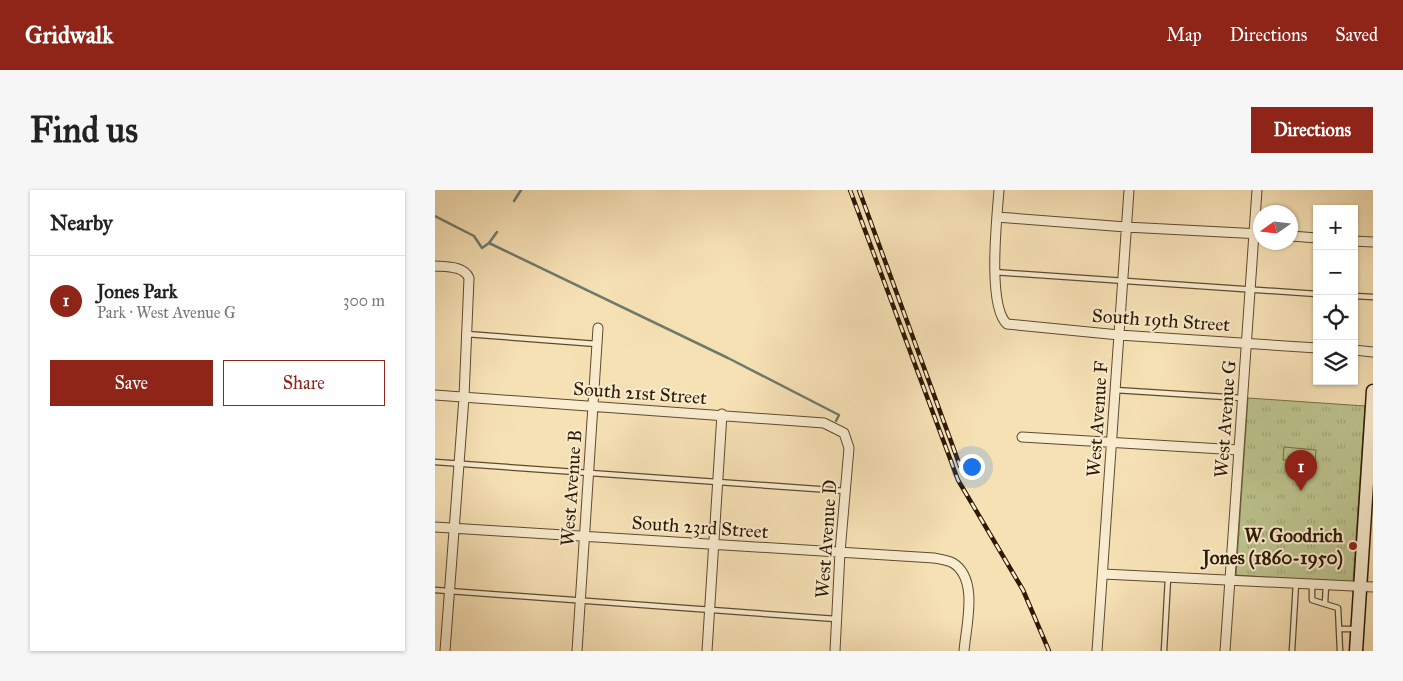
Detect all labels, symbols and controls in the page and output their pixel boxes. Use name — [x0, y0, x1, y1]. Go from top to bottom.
text: Gridwalk — [25, 20, 113, 50]
text: Map — [1166, 24, 1202, 46]
text: Directions — [1230, 24, 1307, 46]
text: Saved — [1335, 24, 1378, 46]
button: Directions — [1251, 107, 1373, 153]
text: Find us — [30, 109, 138, 152]
north arrow — [1253, 205, 1298, 250]
map controls — [1313, 205, 1358, 385]
button: + — [1313, 205, 1358, 250]
text: Nearby — [50, 210, 113, 236]
button: − — [1313, 250, 1358, 295]
text: Jones Park — [97, 280, 178, 303]
text: 1 — [63, 291, 69, 310]
text: 300 m — [343, 291, 385, 310]
button: locate — [1313, 295, 1358, 340]
text: Park · West Avenue G — [97, 303, 236, 322]
street label: South 19th Street — [1091, 304, 1231, 336]
button: layers — [1313, 340, 1358, 385]
street label: West Avenue G — [1209, 359, 1241, 479]
button: Save — [50, 360, 213, 406]
button: Share — [223, 360, 385, 406]
street label: West Avenue F — [1081, 360, 1113, 478]
street label: South 21st Street — [572, 377, 708, 409]
street label: West Avenue B — [555, 429, 587, 547]
pin: 1 — [1285, 450, 1317, 491]
your location — [959, 454, 985, 480]
street label: West Avenue D — [810, 479, 842, 599]
street label: South 23rd Street — [631, 511, 769, 543]
place label: W. Goodrich Jones (1860-1950) — [1199, 524, 1343, 570]
marker: W. Goodrich Jones (1860-1950) — [1347, 540, 1359, 552]

